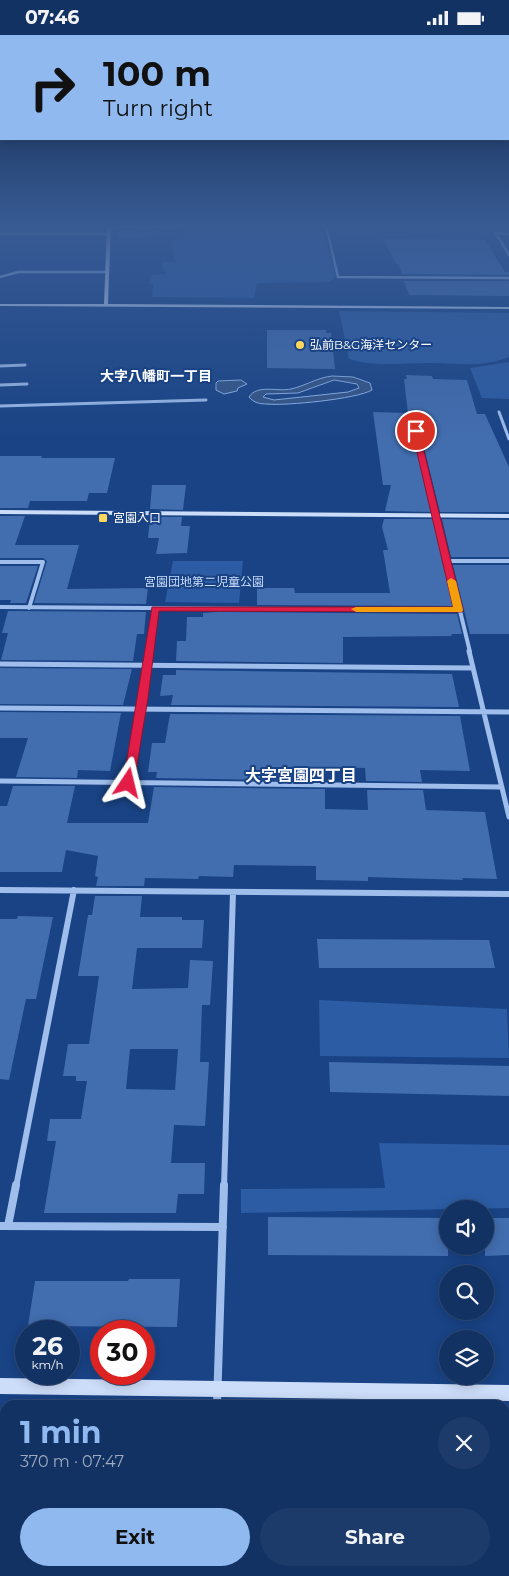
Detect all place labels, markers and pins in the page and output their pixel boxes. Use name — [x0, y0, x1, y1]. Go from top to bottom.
place label: 弘前B&G海洋センター — [310, 337, 432, 352]
marker: 弘前B&G海洋センター — [294, 339, 306, 351]
pin — [395, 410, 437, 452]
place label: 宮園入口 — [113, 510, 161, 525]
marker: 宮園入口 — [97, 512, 109, 524]

